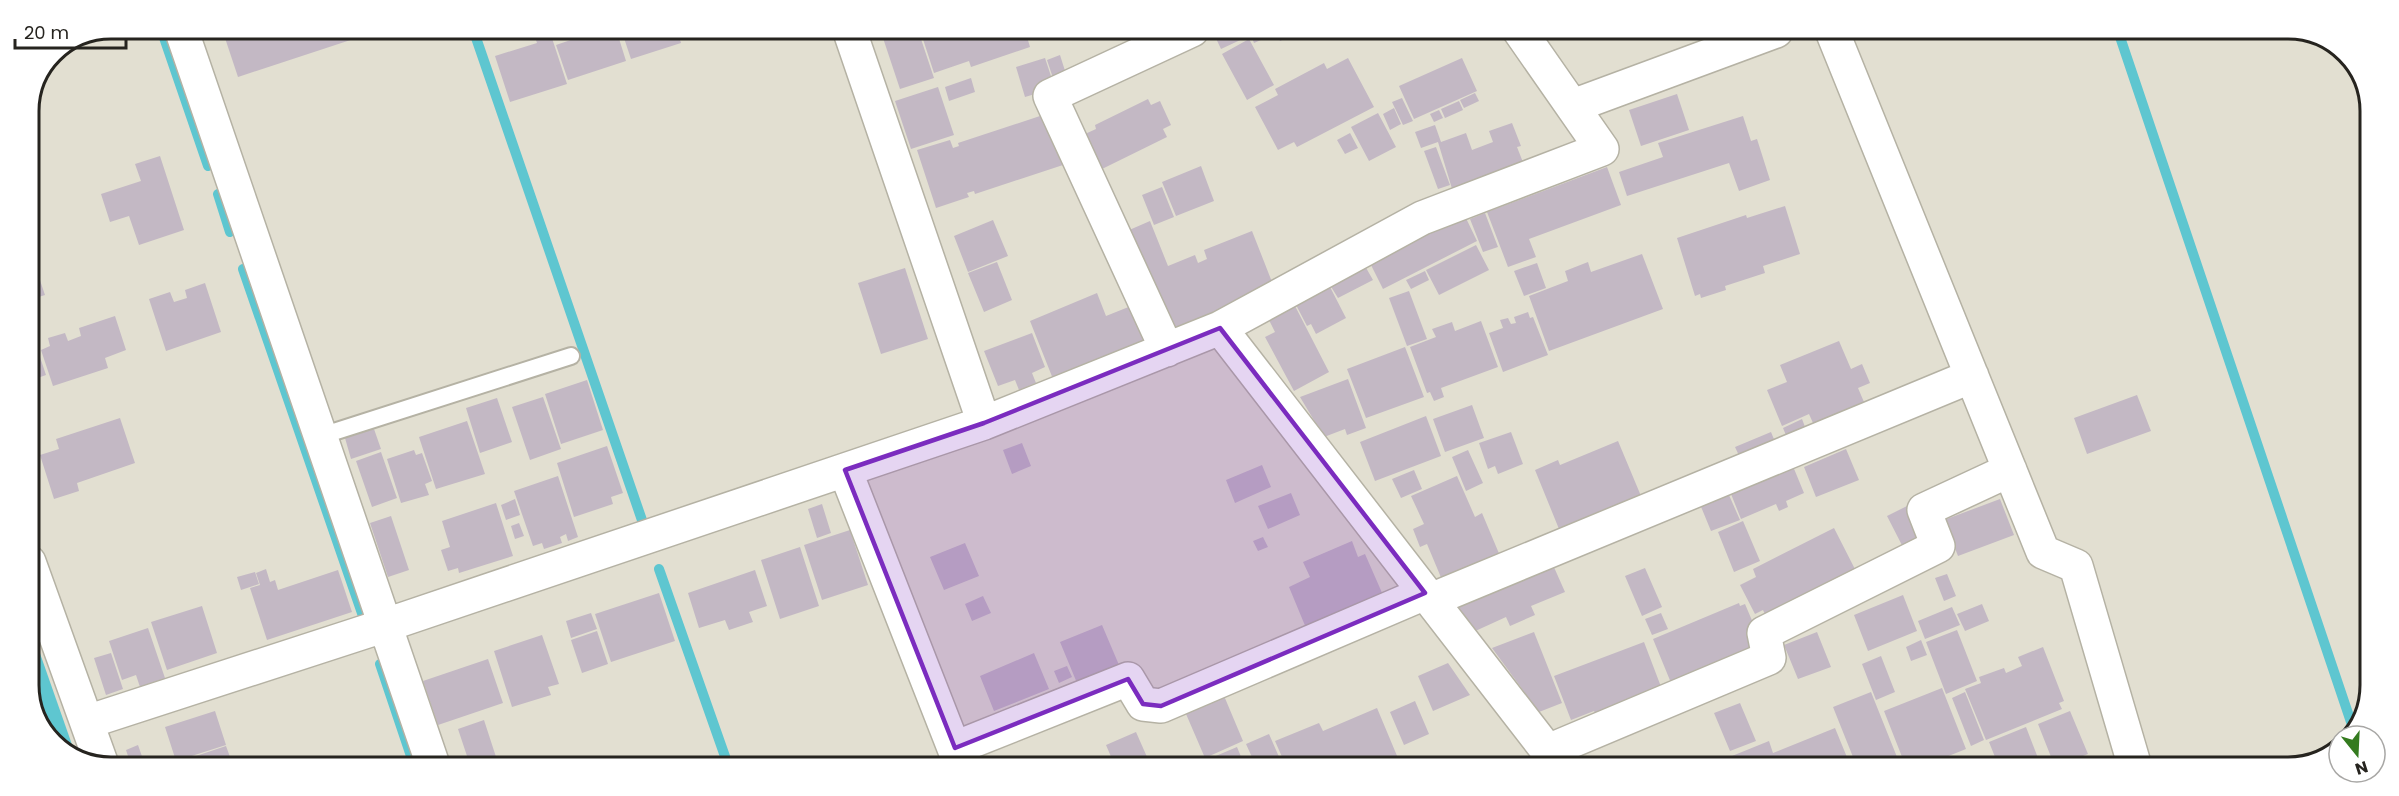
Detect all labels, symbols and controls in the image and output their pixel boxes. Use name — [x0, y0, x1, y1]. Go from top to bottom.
scale bar — [15, 12, 126, 50]
text: 20 m — [24, 20, 69, 45]
north arrow — [2327, 724, 2387, 784]
text: N — [2352, 755, 2371, 781]

